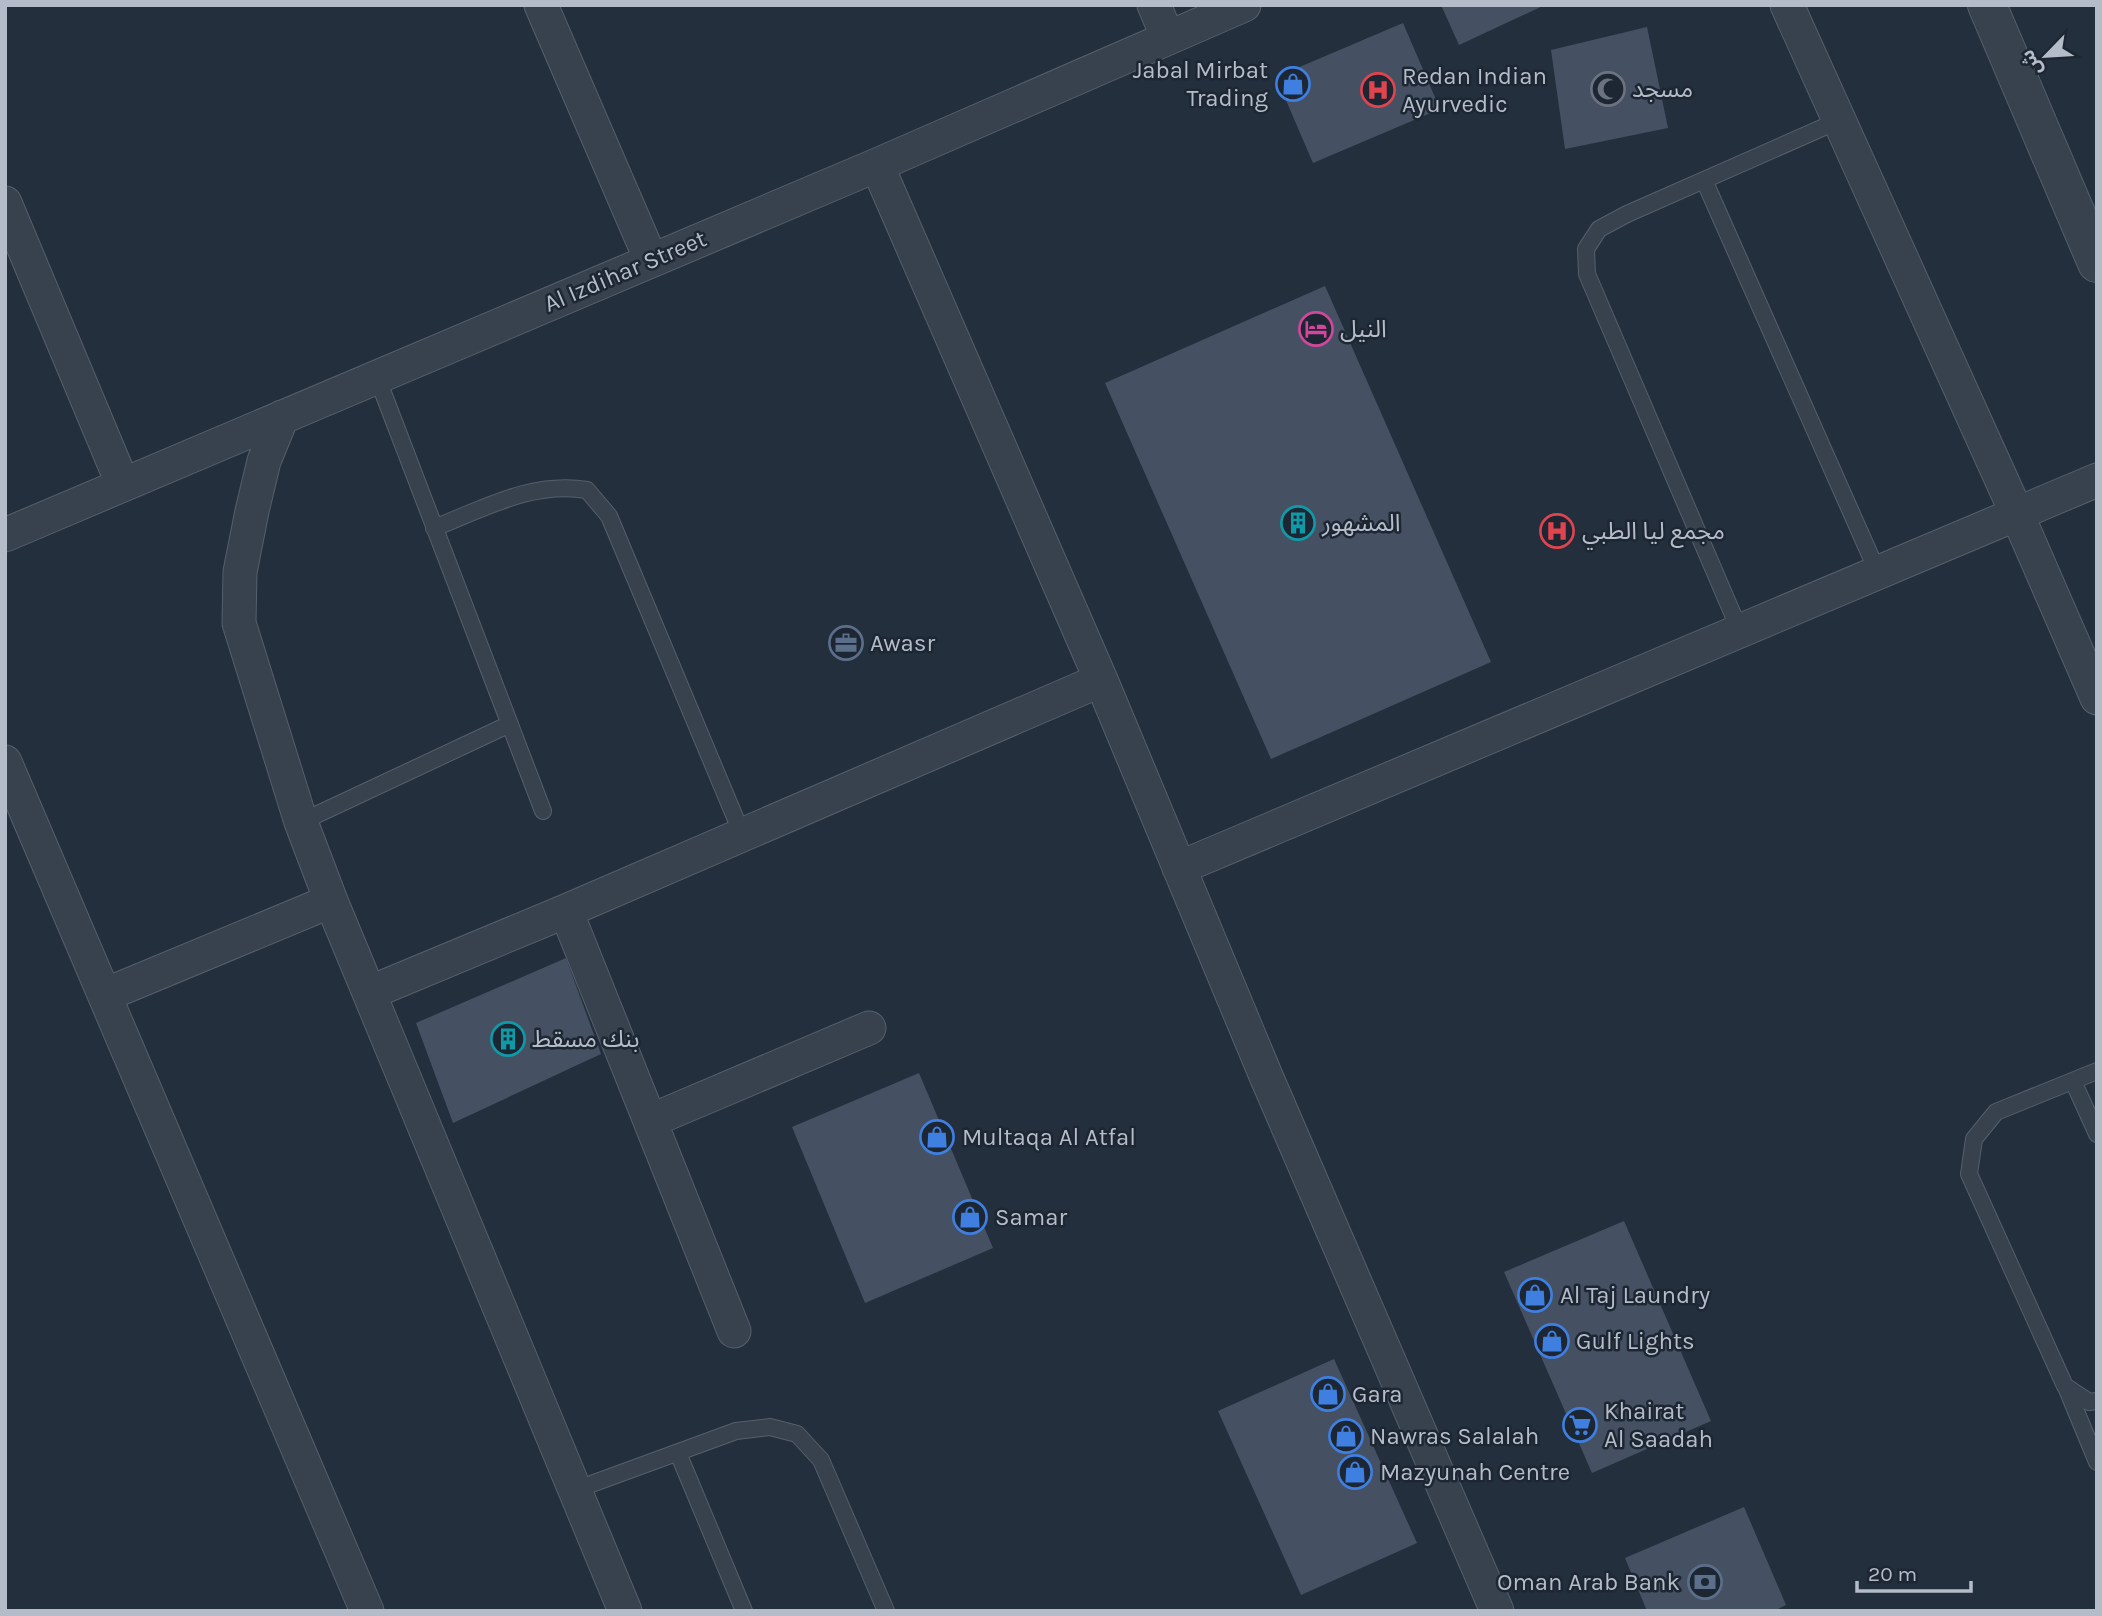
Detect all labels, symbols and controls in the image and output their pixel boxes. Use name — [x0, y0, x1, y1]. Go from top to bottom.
north arrow — [2011, 21, 2081, 91]
text: ش — [2016, 46, 2047, 79]
place label: Jabal Mirbat Trading — [1133, 56, 1268, 112]
place label: Redan Indian Ayurvedic — [1402, 62, 1547, 118]
shop icon: Jabal Mirbat Trading — [1274, 65, 1312, 103]
mosque icon: مسجد — [1589, 70, 1627, 108]
hospital icon: Redan Indian Ayurvedic — [1359, 71, 1397, 109]
place label: مسجد — [1632, 75, 1693, 103]
street label: Al Izdihar Street — [540, 224, 710, 318]
hotel icon: النيل — [1297, 310, 1335, 348]
place label: النيل — [1340, 315, 1387, 343]
building icon: المشهور — [1279, 504, 1317, 542]
place label: المشهور — [1321, 509, 1401, 537]
hospital icon: مجمع ليا الطبي — [1538, 512, 1576, 550]
place label: مجمع ليا الطبي — [1582, 517, 1725, 550]
office icon: Awasr — [827, 624, 865, 662]
place label: Awasr — [870, 629, 935, 657]
building icon: بنك مسقط — [489, 1020, 527, 1058]
place label: بنك مسقط — [532, 1025, 639, 1053]
shop icon: Multaqa Al Atfal — [918, 1118, 956, 1156]
place label: Multaqa Al Atfal — [962, 1123, 1136, 1151]
shop icon: Samar — [951, 1198, 989, 1236]
place label: Samar — [995, 1203, 1067, 1231]
shop icon: Al Taj Laundry — [1516, 1276, 1554, 1314]
place label: Al Taj Laundry — [1560, 1281, 1710, 1309]
shop icon: Gulf Lights — [1533, 1322, 1571, 1360]
place label: Gulf Lights — [1576, 1327, 1695, 1355]
shop icon: Gara — [1309, 1375, 1347, 1413]
place label: Gara — [1352, 1380, 1403, 1408]
place label: Khairat Al Saadah — [1604, 1397, 1713, 1453]
supermarket icon: Khairat Al Saadah — [1561, 1406, 1599, 1444]
shop icon: Nawras Salalah — [1327, 1417, 1365, 1455]
place label: Nawras Salalah — [1370, 1422, 1539, 1450]
shop icon: Mazyunah Centre — [1336, 1453, 1374, 1491]
place label: Mazyunah Centre — [1380, 1458, 1570, 1486]
scale bar — [1857, 1550, 1971, 1594]
text: 20 m — [1868, 1562, 1917, 1586]
bank icon: Oman Arab Bank — [1686, 1563, 1724, 1601]
place label: Oman Arab Bank — [1497, 1568, 1680, 1596]

